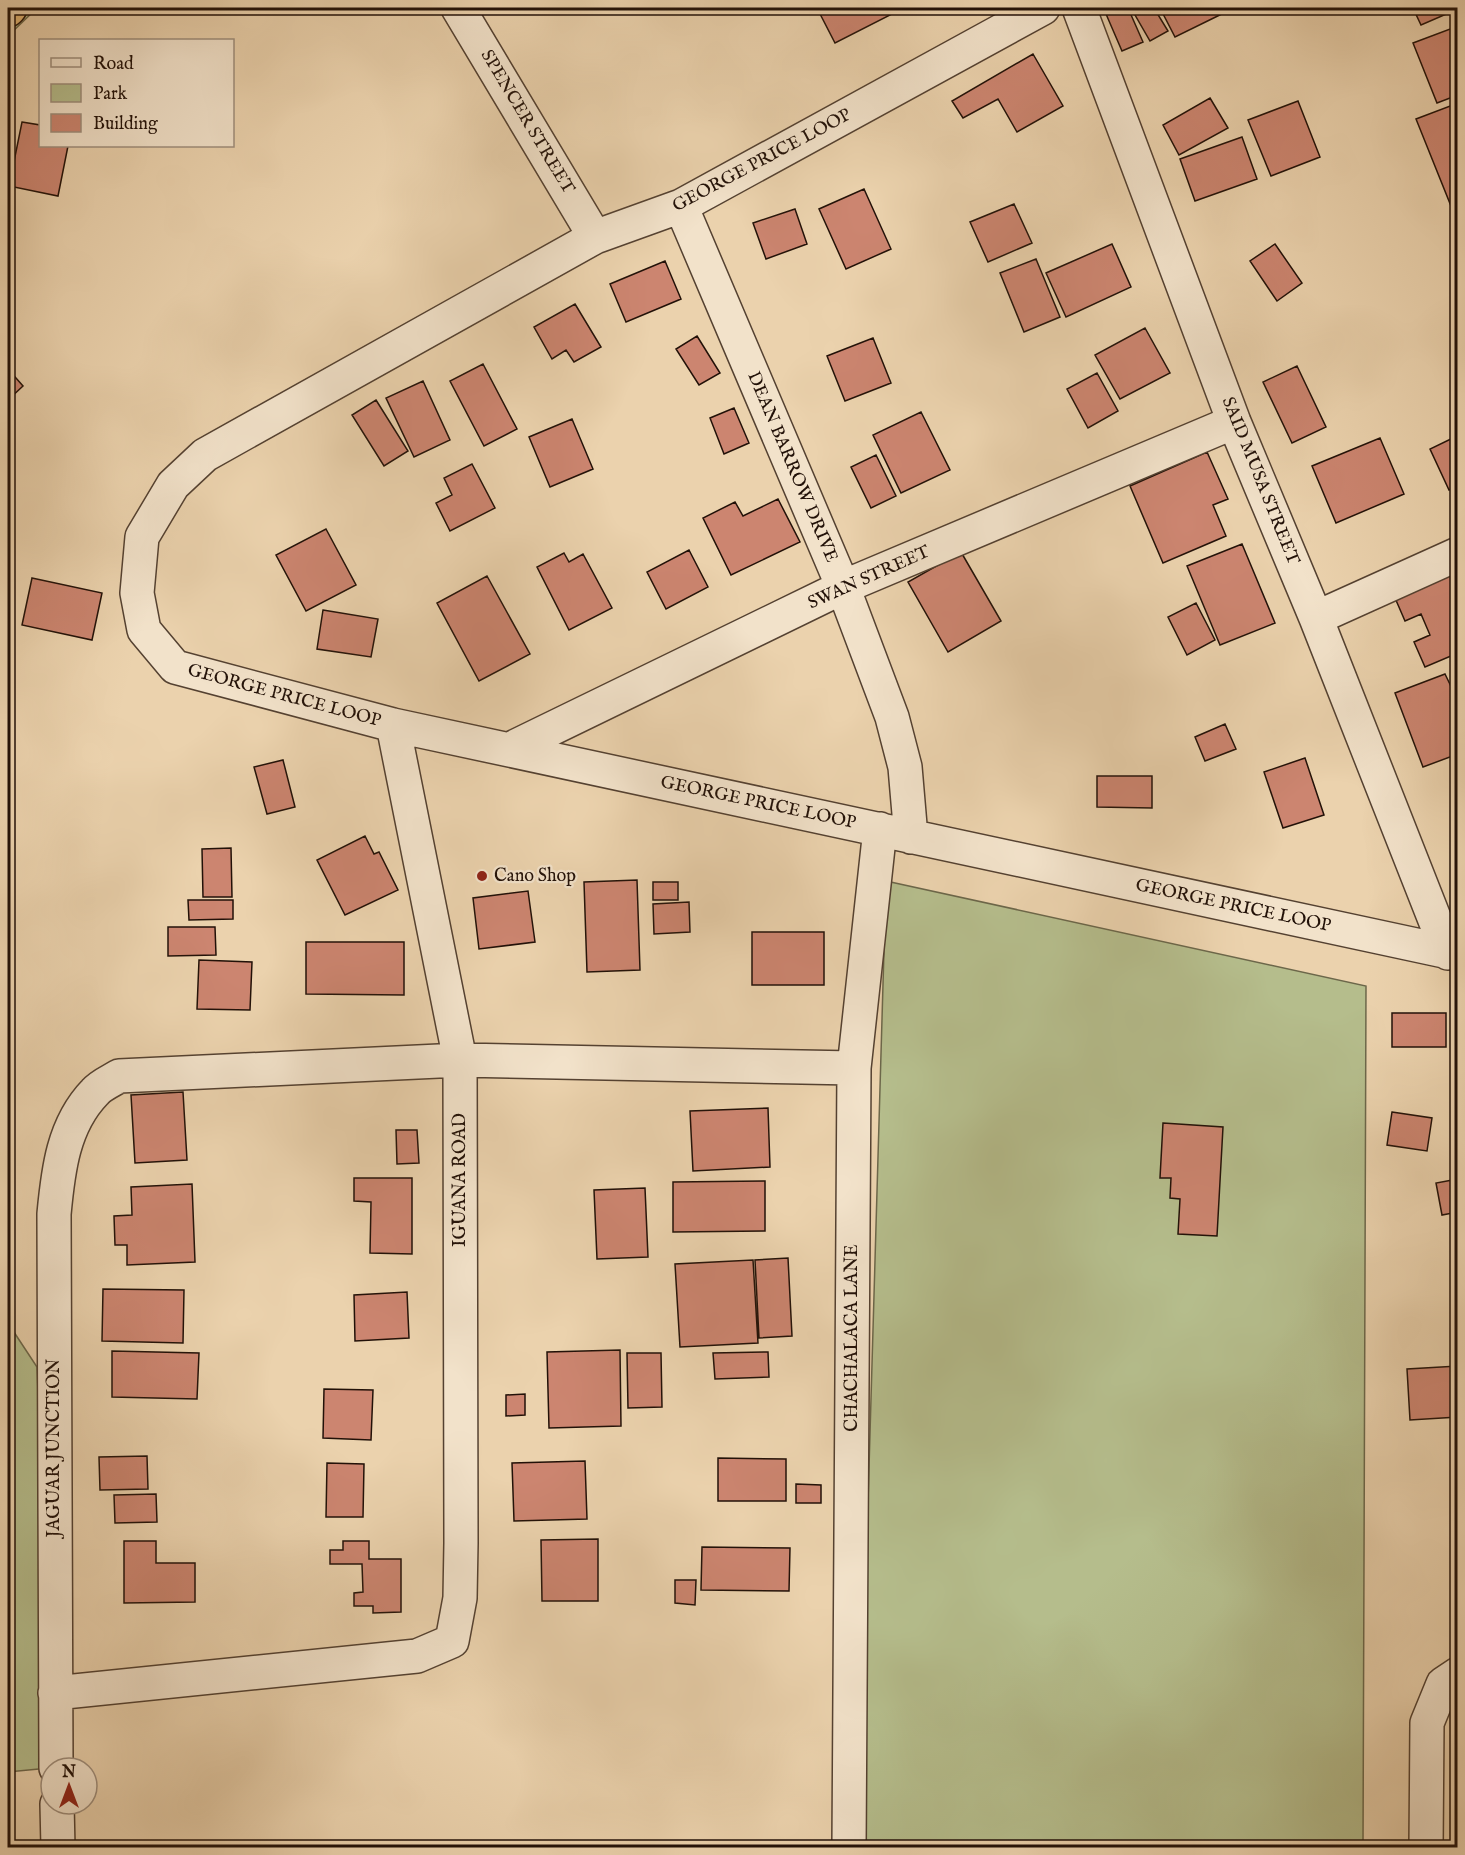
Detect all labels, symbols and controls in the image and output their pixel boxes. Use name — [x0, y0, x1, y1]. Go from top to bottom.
legend — [39, 39, 234, 147]
street label: SPENCER STREET — [475, 46, 579, 198]
text: Road — [93, 53, 134, 76]
text: Park — [93, 83, 128, 106]
street label: GEORGE PRICE LOOP — [669, 104, 855, 218]
text: Building — [93, 113, 158, 136]
street label: DEAN BARROW DRIVE — [741, 368, 843, 566]
street label: SAID MUSA STREET — [1216, 394, 1304, 568]
street label: SWAN STREET — [804, 541, 934, 615]
street label: GEORGE PRICE LOOP — [185, 659, 383, 733]
street label: GEORGE PRICE LOOP — [658, 771, 858, 835]
place label: Cano Shop — [494, 865, 576, 888]
marker: Cano Shop — [475, 869, 489, 883]
street label: GEORGE PRICE LOOP — [1133, 874, 1333, 938]
street label: IGUANA ROAD — [449, 1113, 472, 1247]
street label: CHACHALACA LANE — [841, 1244, 864, 1432]
street label: JAGUAR JUNCTION — [43, 1358, 66, 1539]
north arrow — [39, 1756, 99, 1816]
text: N — [61, 1763, 76, 1783]

